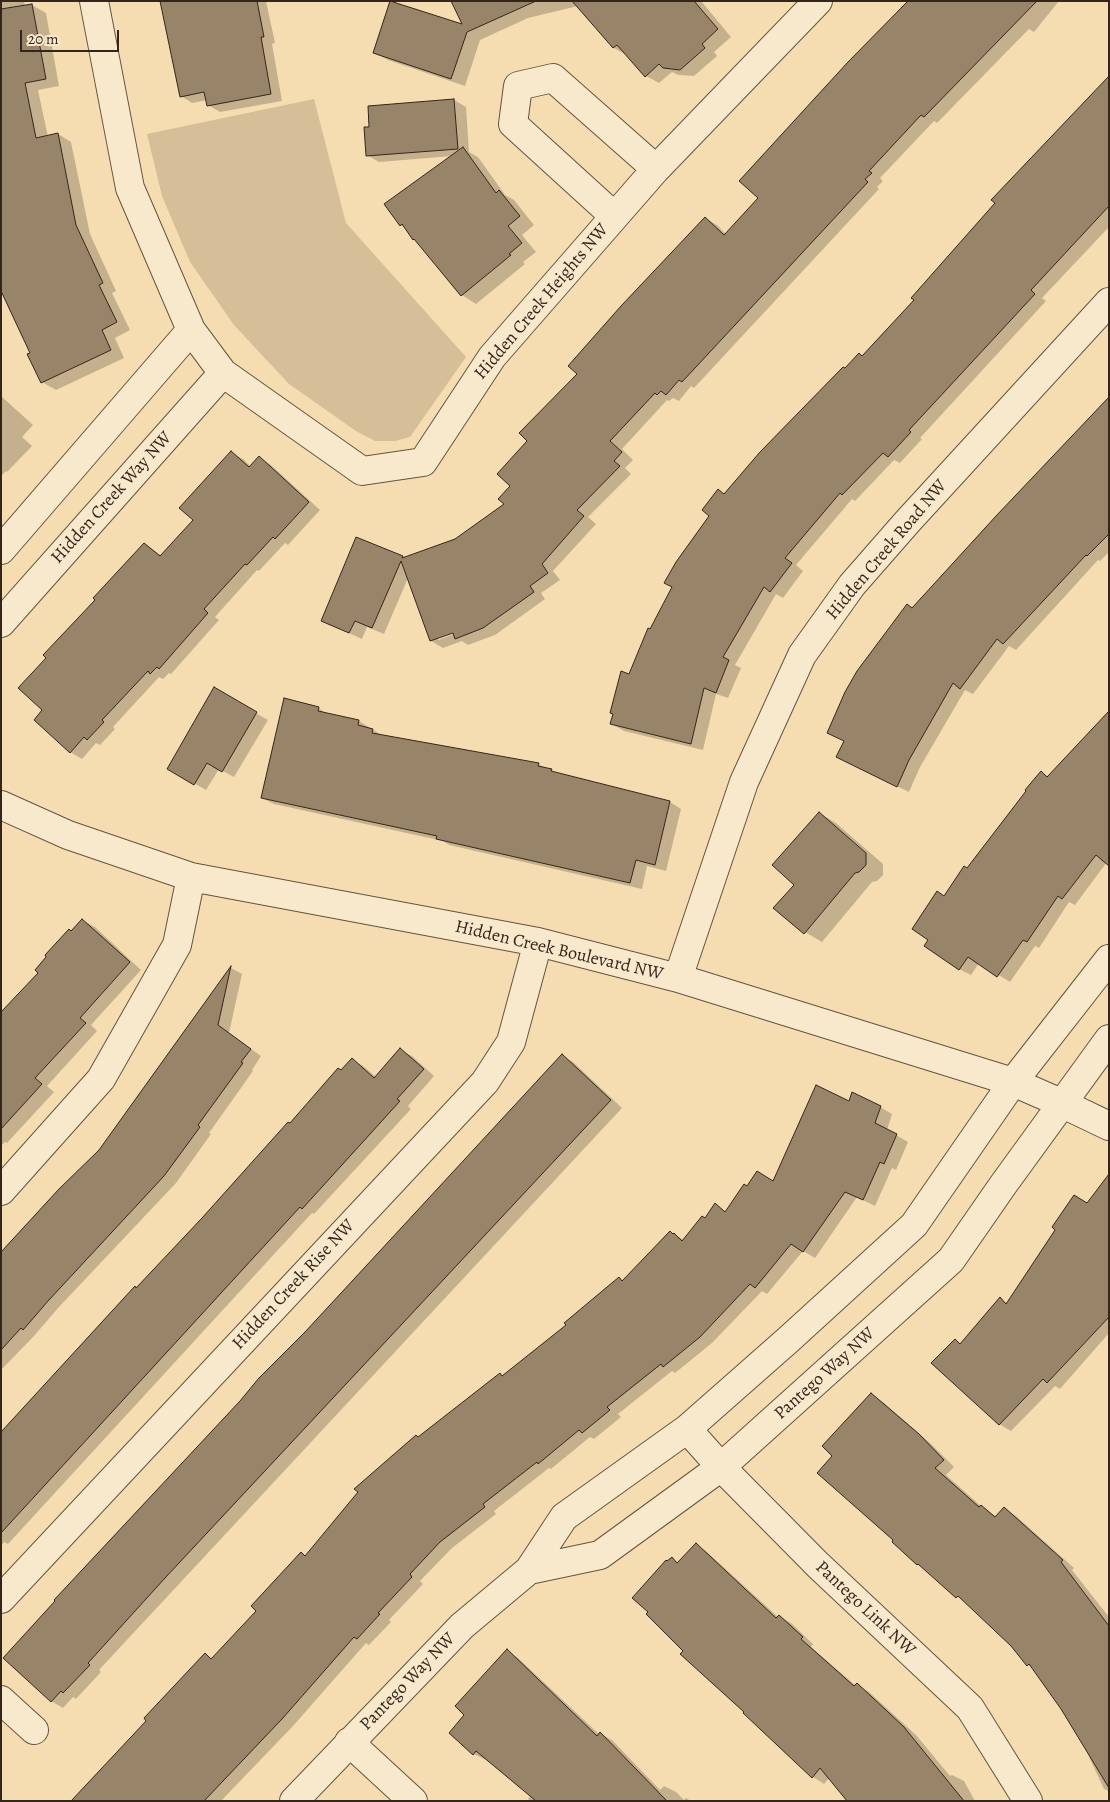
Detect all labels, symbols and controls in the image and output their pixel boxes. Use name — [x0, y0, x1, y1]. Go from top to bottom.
scale bar — [22, 20, 121, 52]
text: 20 m — [28, 29, 59, 49]
street label: Hidden Creek Heights NW — [470, 220, 614, 384]
street label: Hidden Creek Way NW — [47, 428, 177, 568]
street label: Hidden Creek Road NW — [822, 476, 952, 624]
street label: Hidden Creek Boulevard NW — [453, 917, 665, 985]
street label: Hidden Creek Rise NW — [228, 1215, 360, 1355]
street label: Pantego Way NW — [770, 1323, 880, 1425]
street label: Pantego Link NW — [810, 1557, 920, 1661]
street label: Pantego Way NW — [356, 1629, 460, 1735]

